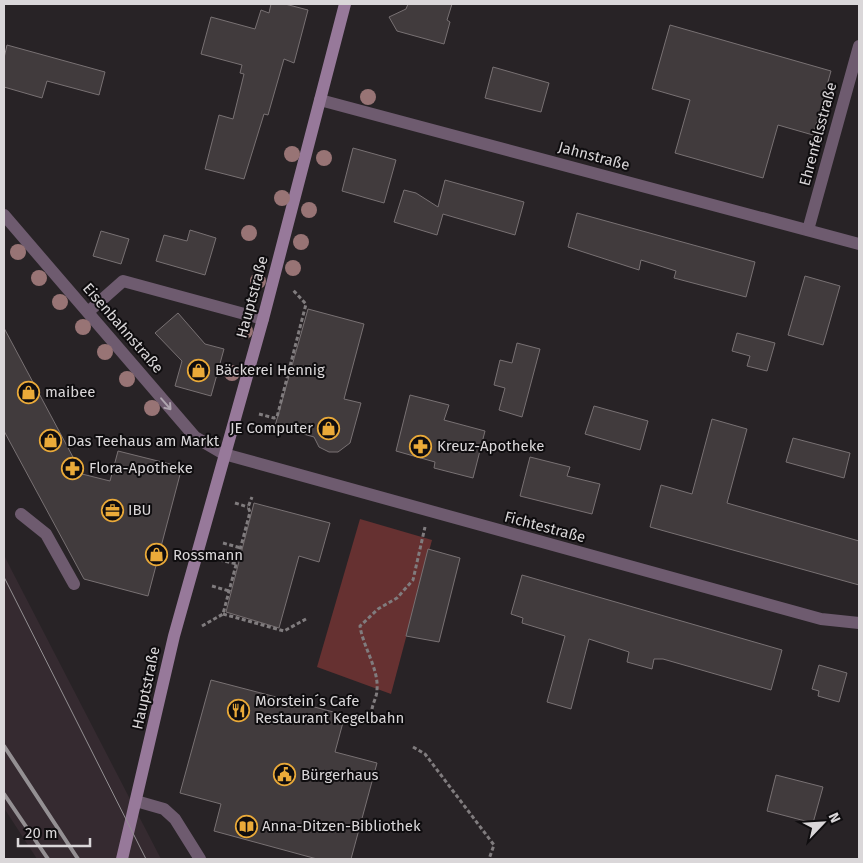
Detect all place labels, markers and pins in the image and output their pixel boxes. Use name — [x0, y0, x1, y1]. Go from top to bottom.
shop icon: Bäckerei Hennig — [187, 358, 211, 382]
place label: Bäckerei Hennig — [215, 361, 325, 379]
shop icon: maibee — [17, 380, 41, 404]
place label: maibee — [45, 383, 96, 401]
shop icon: JE Computer — [317, 416, 341, 440]
place label: JE Computer — [230, 419, 313, 437]
shop icon: Das Teehaus am Markt — [39, 429, 63, 453]
place label: Das Teehaus am Markt — [67, 432, 220, 450]
pharmacy icon: Kreuz-Apotheke — [409, 434, 433, 458]
place label: Kreuz-Apotheke — [437, 437, 544, 455]
pharmacy icon: Flora-Apotheke — [61, 456, 85, 480]
place label: Flora-Apotheke — [89, 459, 193, 477]
office icon: IBU — [100, 498, 124, 522]
place label: IBU — [128, 501, 151, 519]
shop icon: Rossmann — [145, 543, 169, 567]
place label: Rossmann — [173, 546, 243, 564]
place label: Morstein´s Cafe Restaurant Kegelbahn — [255, 692, 404, 727]
restaurant icon: Morstein´s Cafe Restaurant Kegelbahn — [227, 698, 251, 722]
public building icon: Bürgerhaus — [273, 763, 297, 787]
place label: Bürgerhaus — [301, 766, 379, 784]
library icon: Anna-Ditzen-Bibliothek — [234, 814, 258, 838]
place label: Anna-Ditzen-Bibliothek — [262, 817, 421, 835]

